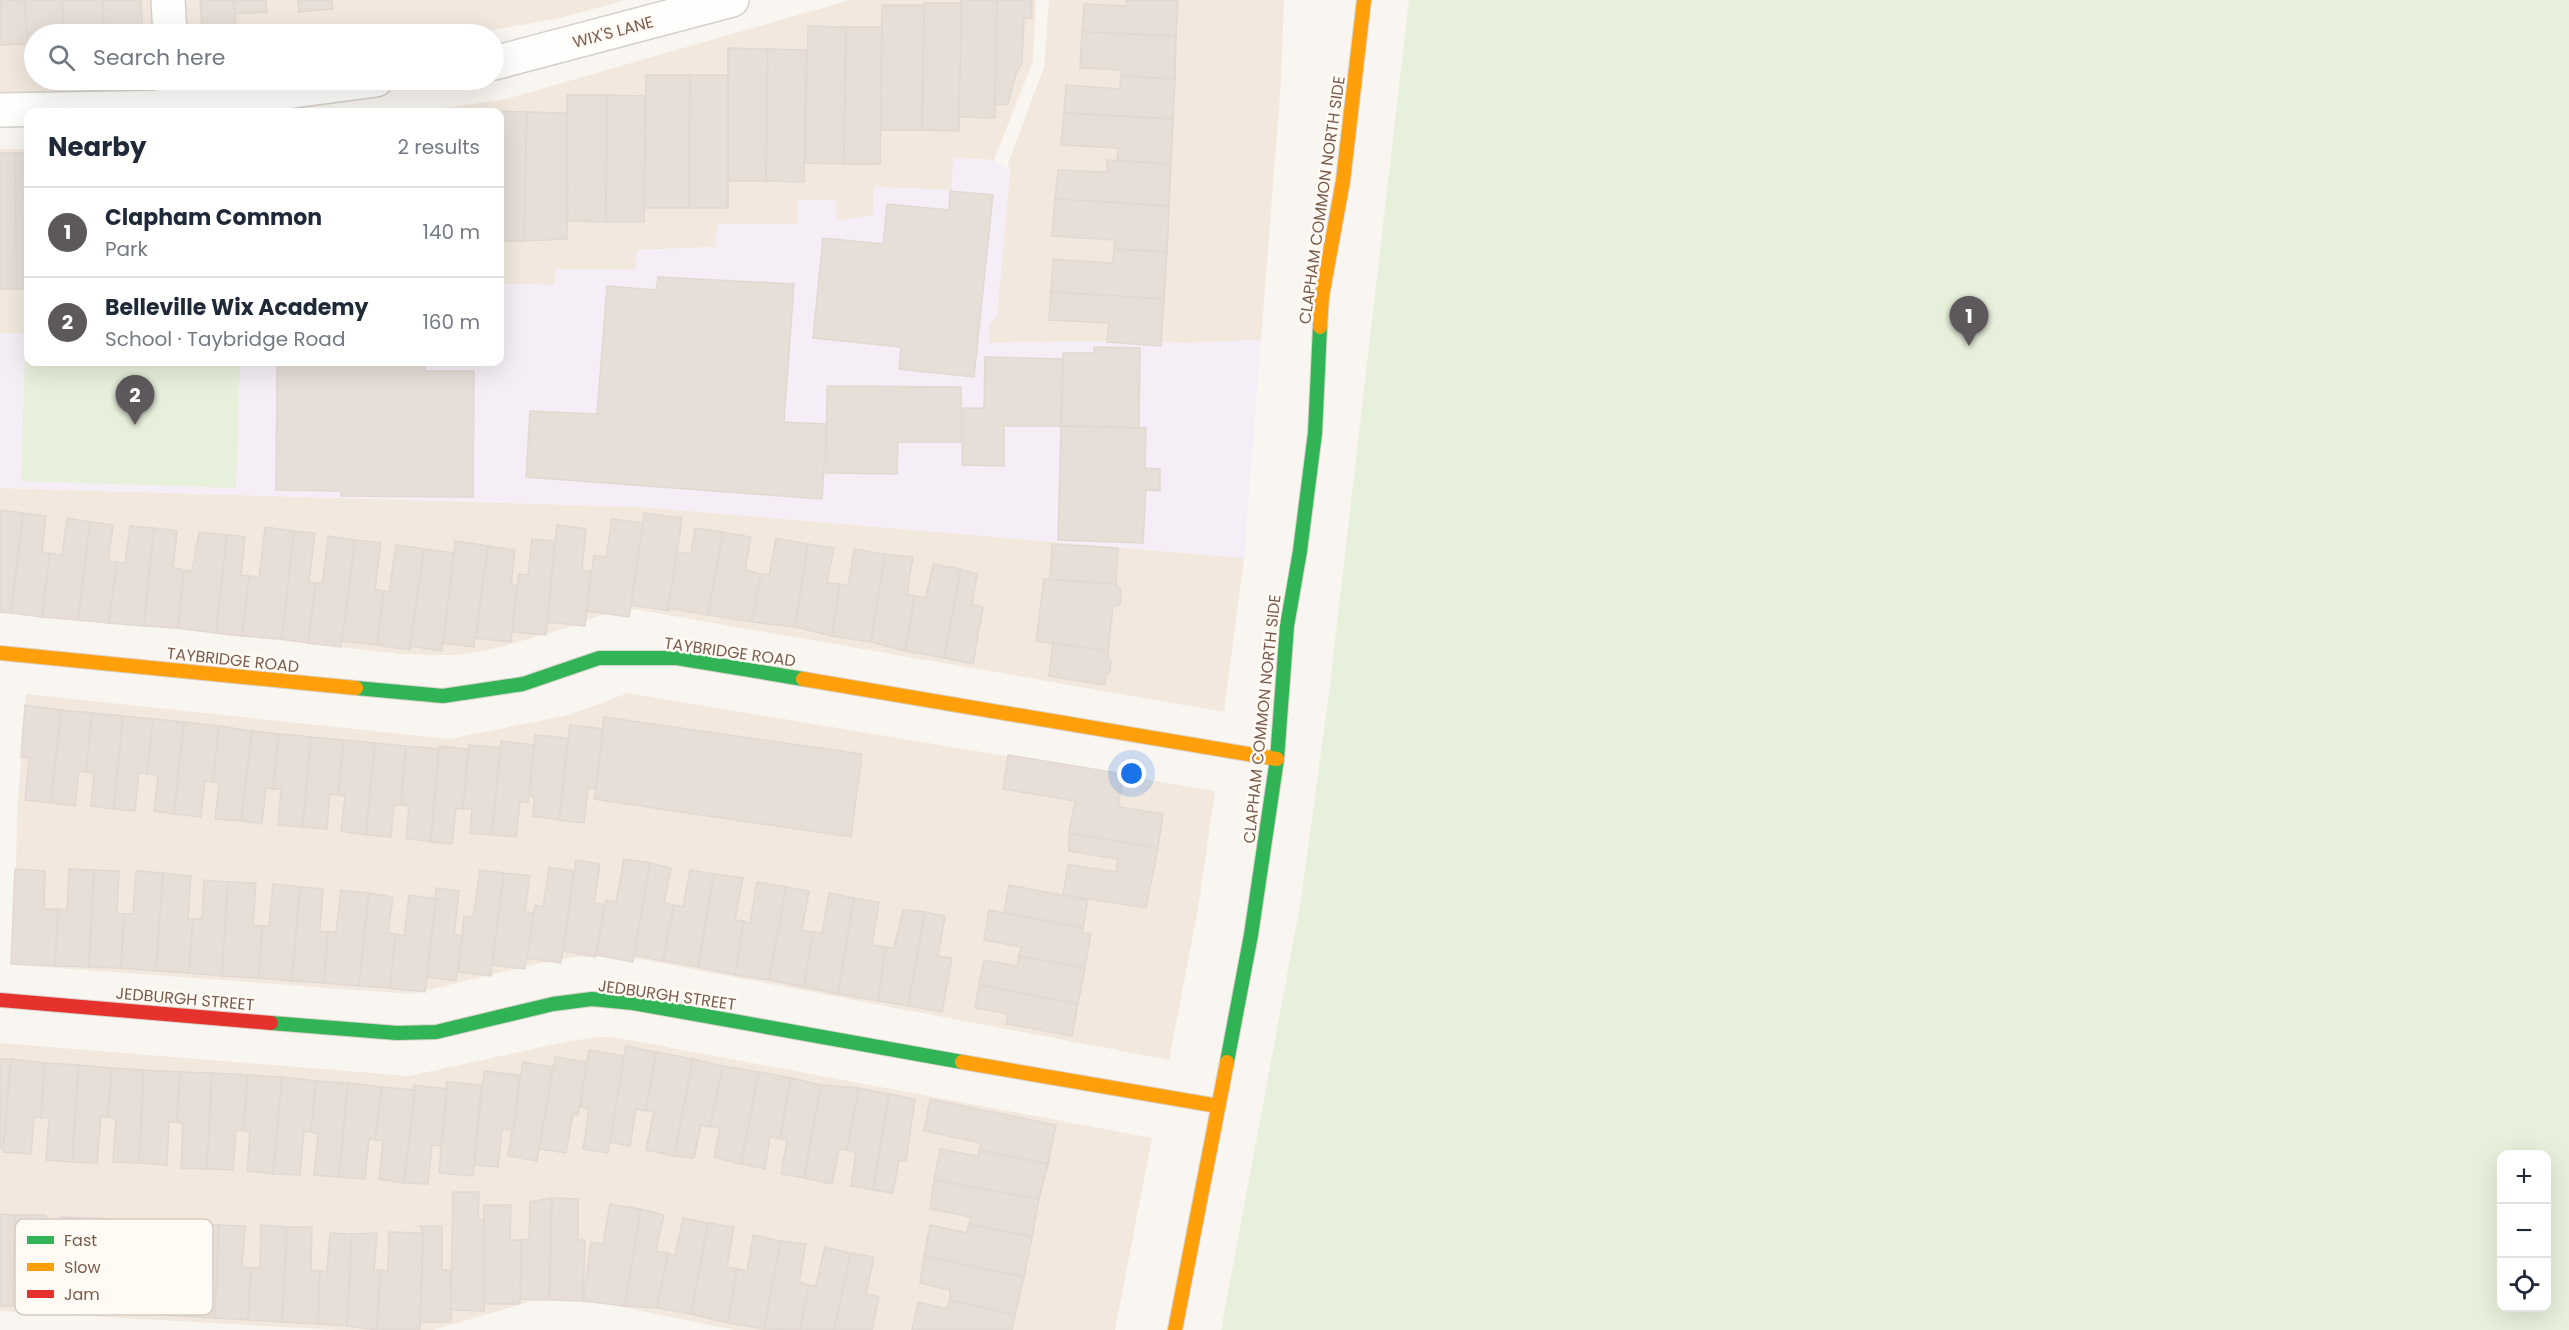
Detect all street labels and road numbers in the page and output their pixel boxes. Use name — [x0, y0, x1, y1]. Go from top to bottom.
street label: WIX'S LANE — [570, 10, 656, 54]
street label: CLAPHAM COMMON NORTH SIDE — [1293, 75, 1351, 325]
street label: CLAPHAM COMMON NORTH SIDE — [1237, 593, 1287, 845]
street label: TAYBRIDGE ROAD — [663, 631, 797, 673]
street label: TAYBRIDGE ROAD — [166, 642, 300, 678]
street label: JEDBURGH STREET — [597, 974, 738, 1016]
street label: JEDBURGH STREET — [115, 981, 256, 1017]

